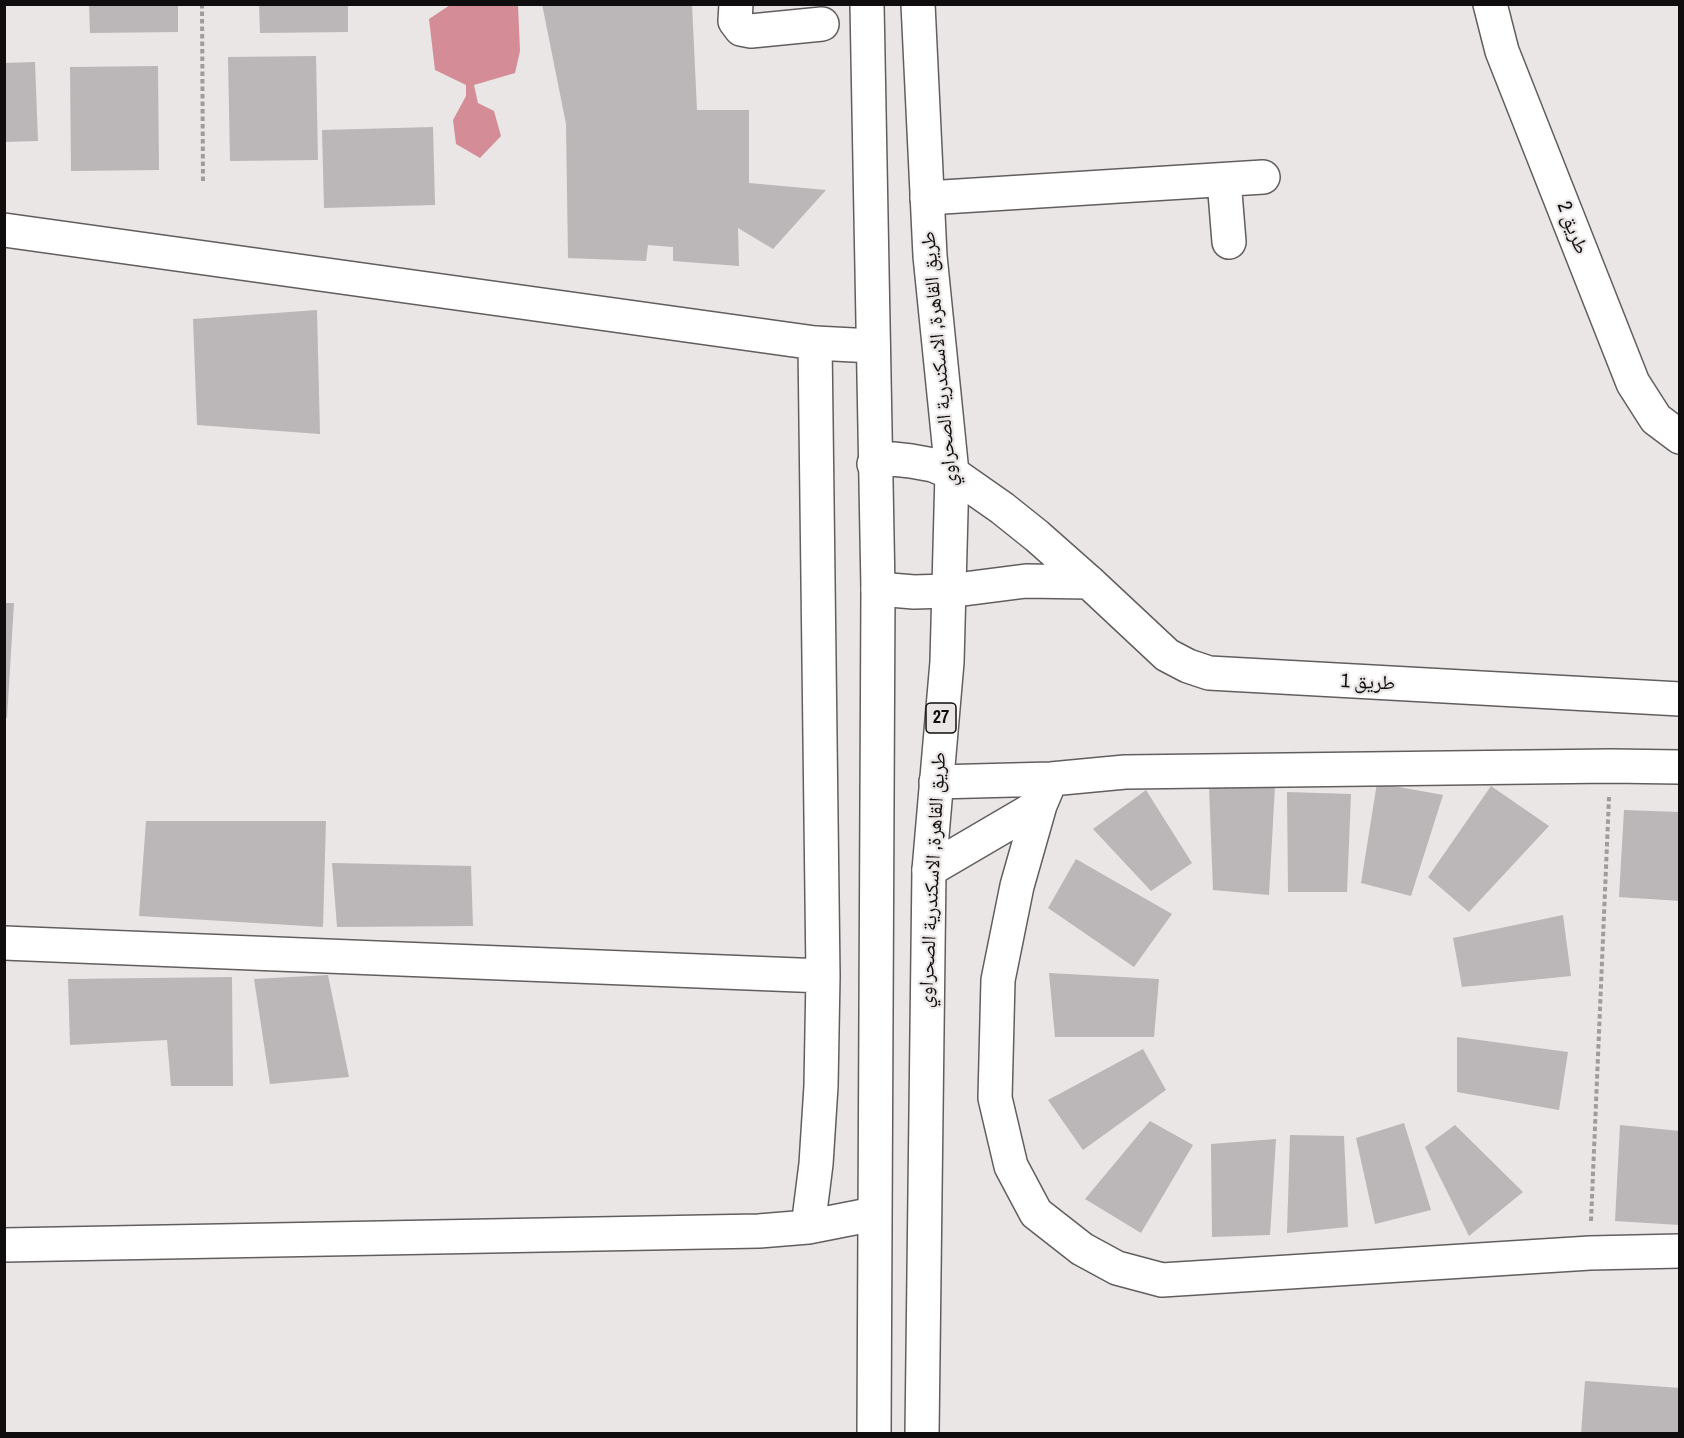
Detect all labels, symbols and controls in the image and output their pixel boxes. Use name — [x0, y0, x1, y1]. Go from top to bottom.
street label: طريق 2 — [1551, 198, 1593, 258]
street label: طريق القاهرة, الاسكندرية الصحراوي — [917, 230, 963, 488]
street label: طريق 1 — [1340, 670, 1396, 696]
road number: 27 — [926, 703, 956, 733]
street label: طريق القاهرة, الاسكندرية الصحراوي — [914, 751, 952, 1009]

